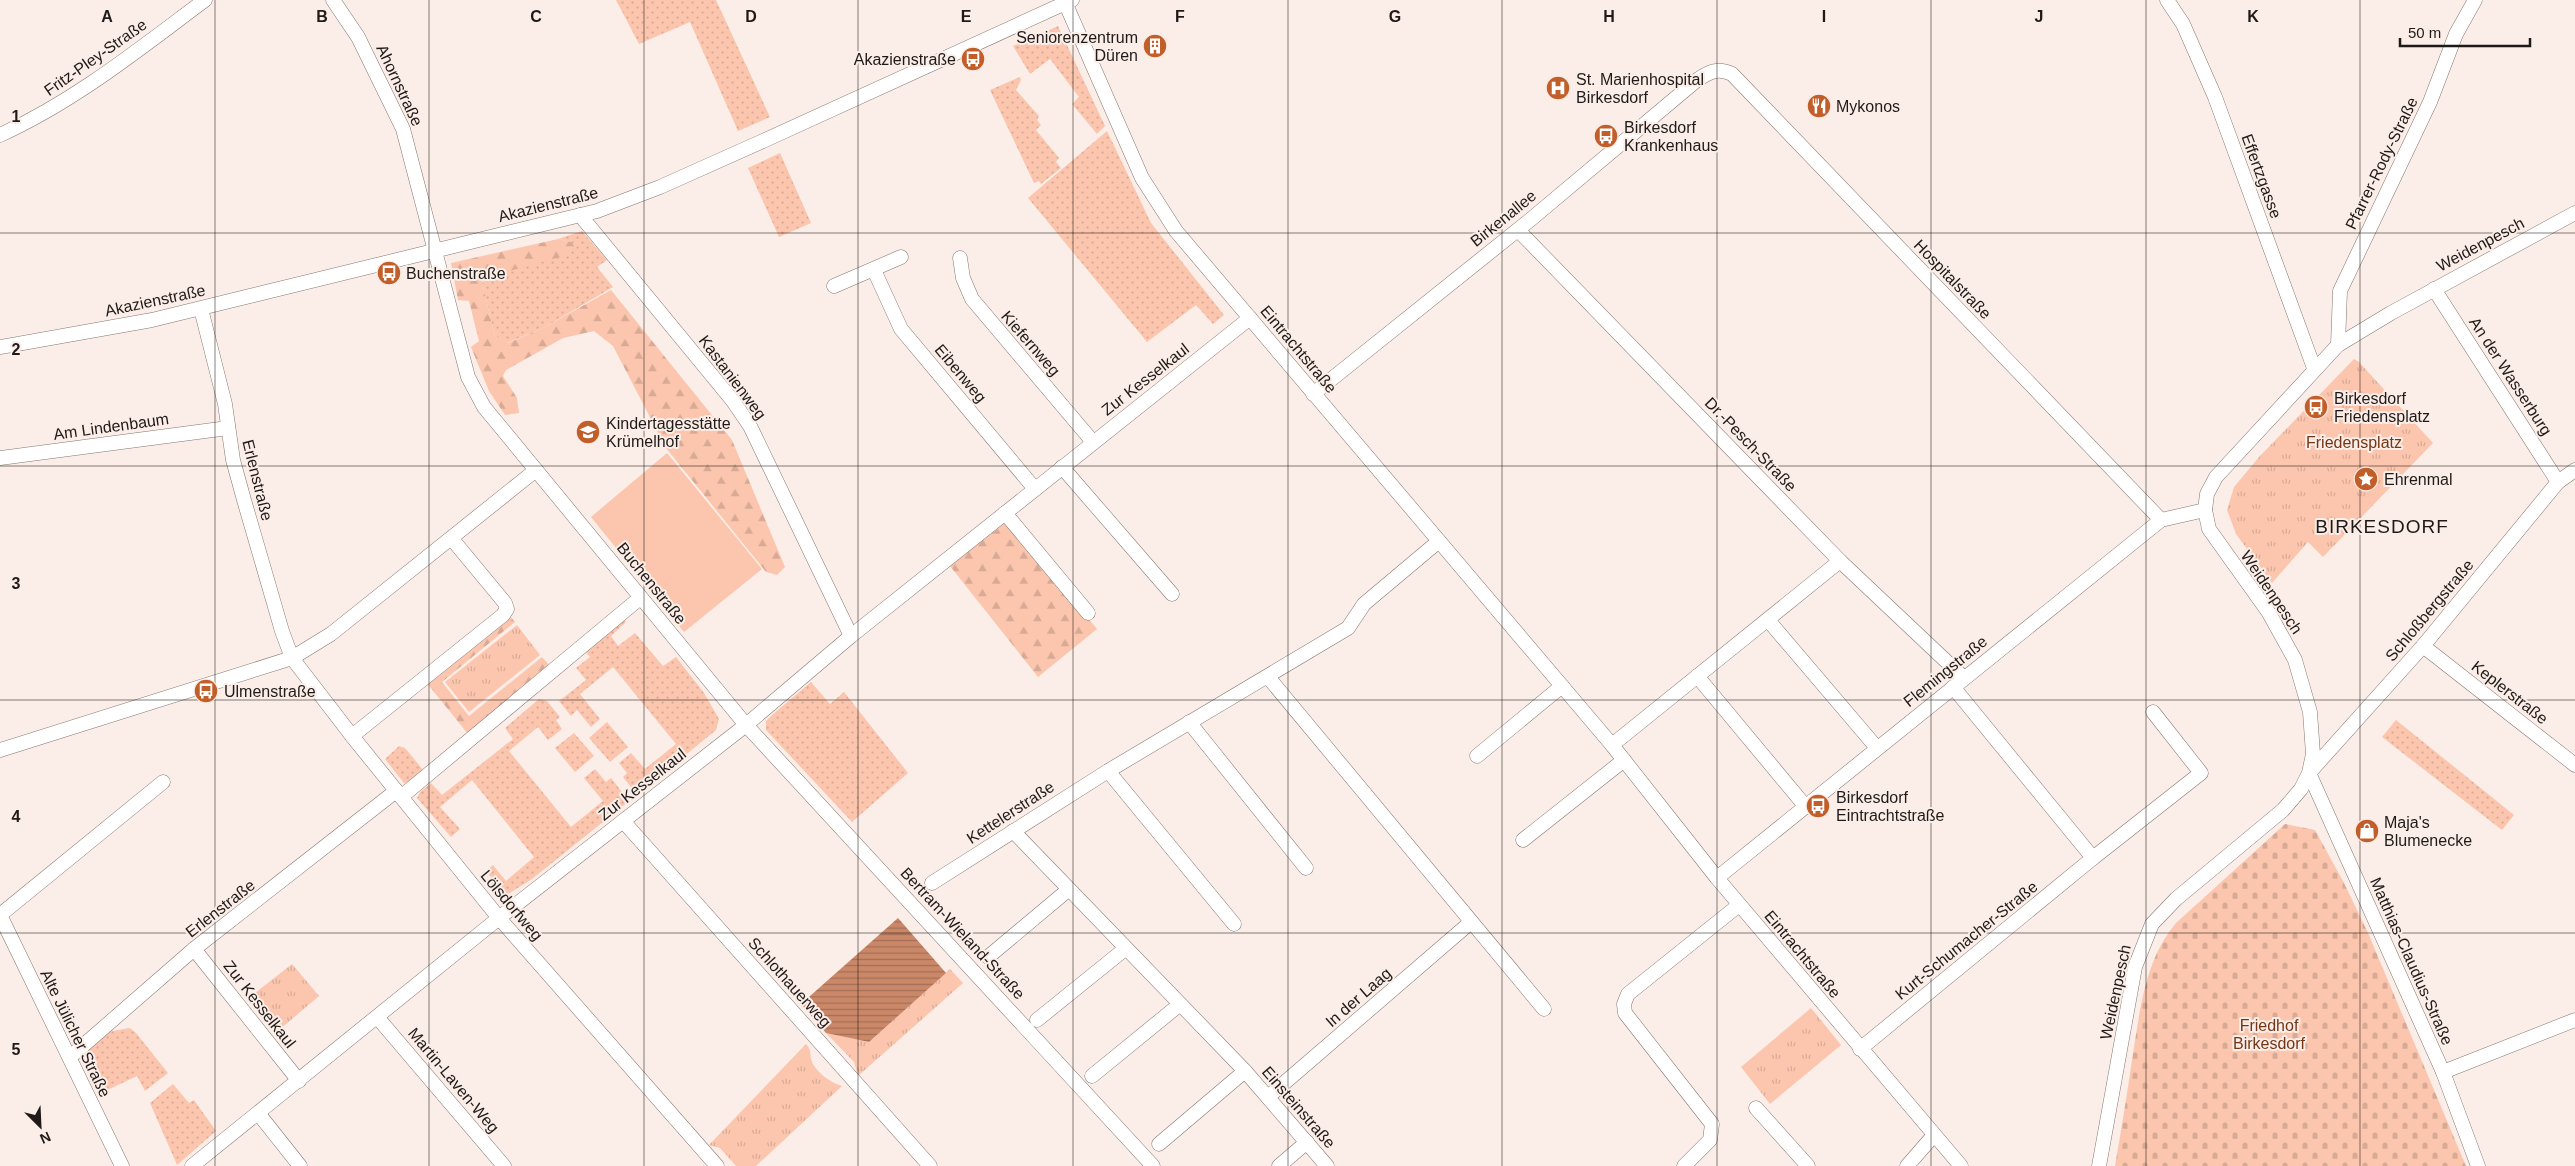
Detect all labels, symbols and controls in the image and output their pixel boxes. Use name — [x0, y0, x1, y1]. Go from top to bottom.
text: A — [101, 8, 113, 25]
text: B — [316, 8, 328, 25]
text: C — [530, 8, 542, 25]
text: D — [745, 8, 757, 25]
text: E — [961, 8, 972, 25]
text: F — [1175, 8, 1185, 25]
text: G — [1389, 8, 1401, 25]
text: H — [1603, 8, 1615, 25]
text: I — [1822, 8, 1826, 25]
text: J — [2035, 8, 2043, 25]
text: K — [2247, 8, 2259, 25]
scale bar — [2400, 15, 2530, 47]
street label: Fritz-Pley-Straße — [41, 16, 150, 99]
text: 50 m — [2408, 24, 2441, 41]
place label: Seniorenzentrum Düren — [1016, 29, 1138, 64]
building icon: Seniorenzentrum Düren — [1142, 33, 1168, 59]
street label: Ahornstraße — [373, 42, 426, 129]
bus stop icon: Akazienstraße — [960, 46, 986, 72]
place label: Akazienstraße — [854, 51, 956, 68]
place label: St. Marienhospital Birkesdorf — [1576, 71, 1704, 106]
hospital icon: St. Marienhospital Birkesdorf — [1545, 75, 1571, 101]
restaurant icon: Mykonos — [1806, 93, 1832, 119]
street label: Pfarrer-Rody-Straße — [2342, 94, 2421, 232]
place label: Mykonos — [1836, 98, 1900, 115]
text: 1 — [12, 108, 21, 125]
place label: Birkesdorf Krankenhaus — [1624, 119, 1718, 154]
bus stop icon: Birkesdorf Krankenhaus — [1593, 123, 1619, 149]
street label: Effertzgasse — [2238, 132, 2285, 221]
street label: Akazienstraße — [496, 184, 600, 225]
street label: Birkenallee — [1467, 187, 1540, 250]
street label: Weidenpesch — [2434, 214, 2527, 275]
street label: Hospitalstraße — [1911, 236, 1995, 322]
bus stop icon: Buchenstraße — [376, 260, 402, 286]
place label: Buchenstraße — [406, 265, 506, 282]
street label: Akazienstraße — [103, 282, 207, 319]
street label: Eintrachtstraße — [1257, 302, 1340, 396]
street label: Kiefernweg — [998, 308, 1063, 379]
street label: An der Wasserburg — [2466, 314, 2555, 438]
street label: Kastanienweg — [696, 332, 770, 423]
street label: Zur Kesselkaul — [1098, 340, 1192, 419]
text: 2 — [12, 341, 21, 358]
street label: Eibenweg — [932, 341, 990, 406]
place label: Birkesdorf Friedensplatz — [2334, 390, 2430, 425]
street label: Dr.-Pesch-Straße — [1702, 394, 1800, 495]
bus stop icon: Birkesdorf Friedensplatz — [2303, 394, 2329, 420]
street label: Am Lindenbaum — [52, 410, 170, 443]
place label: Kindertagesstätte Krümelhof — [606, 415, 731, 450]
school or university icon: Kindertagesstätte Krümelhof — [575, 419, 601, 445]
park label: Friedensplatz — [2306, 434, 2402, 451]
street label: Erlenstraße — [239, 438, 276, 522]
place icon: Ehrenmal — [2353, 466, 2379, 492]
place label: Ehrenmal — [2384, 471, 2452, 488]
district label: BIRKESDORF — [2315, 516, 2449, 537]
street label: Buchenstraße — [614, 539, 690, 627]
street label: Weidenpesch — [2238, 547, 2306, 637]
street label: Schloßbergstraße — [2382, 556, 2477, 664]
text: 3 — [12, 575, 21, 592]
street label: Flemingstraße — [1900, 633, 1990, 710]
street label: Keplerstraße — [2468, 658, 2551, 727]
bus stop icon: Ulmenstraße — [193, 678, 219, 704]
place label: Ulmenstraße — [224, 683, 316, 700]
street label: Zur Kesselkaul — [595, 745, 689, 824]
street label: Kettelerstraße — [964, 778, 1057, 847]
place label: Birkesdorf Eintrachtstraße — [1836, 789, 1945, 824]
bus stop icon: Birkesdorf Eintrachtstraße — [1805, 793, 1831, 819]
text: 4 — [12, 808, 21, 825]
place label: Maja's Blumenecke — [2384, 814, 2472, 849]
shop icon: Maja's Blumenecke — [2354, 818, 2380, 844]
street label: Bertram-Wieland-Straße — [897, 864, 1028, 1003]
street label: Lölsdorfweg — [477, 867, 546, 944]
street label: Matthias-Claudius-Straße — [2367, 875, 2456, 1048]
street label: Erlenstraße — [182, 876, 258, 941]
street label: Kurt-Schumacher-Straße — [1892, 878, 2041, 1003]
street label: Eintrachtstraße — [1761, 907, 1844, 1001]
street label: Schlothauerweg — [745, 934, 834, 1031]
street label: Weidenpesch — [2097, 943, 2134, 1041]
street label: Zur Kesselkaul — [220, 957, 299, 1051]
street label: In der Laag — [1322, 964, 1394, 1030]
street label: Alte Jülicher Straße — [37, 967, 114, 1100]
park label: Friedhof Birkesdorf — [2233, 1017, 2306, 1052]
street label: Martin-Laven-Weg — [405, 1025, 502, 1136]
text: 5 — [12, 1041, 21, 1058]
street label: Einsteinstraße — [1259, 1063, 1339, 1152]
north arrow — [15, 1101, 65, 1151]
text: N — [37, 1129, 53, 1147]

